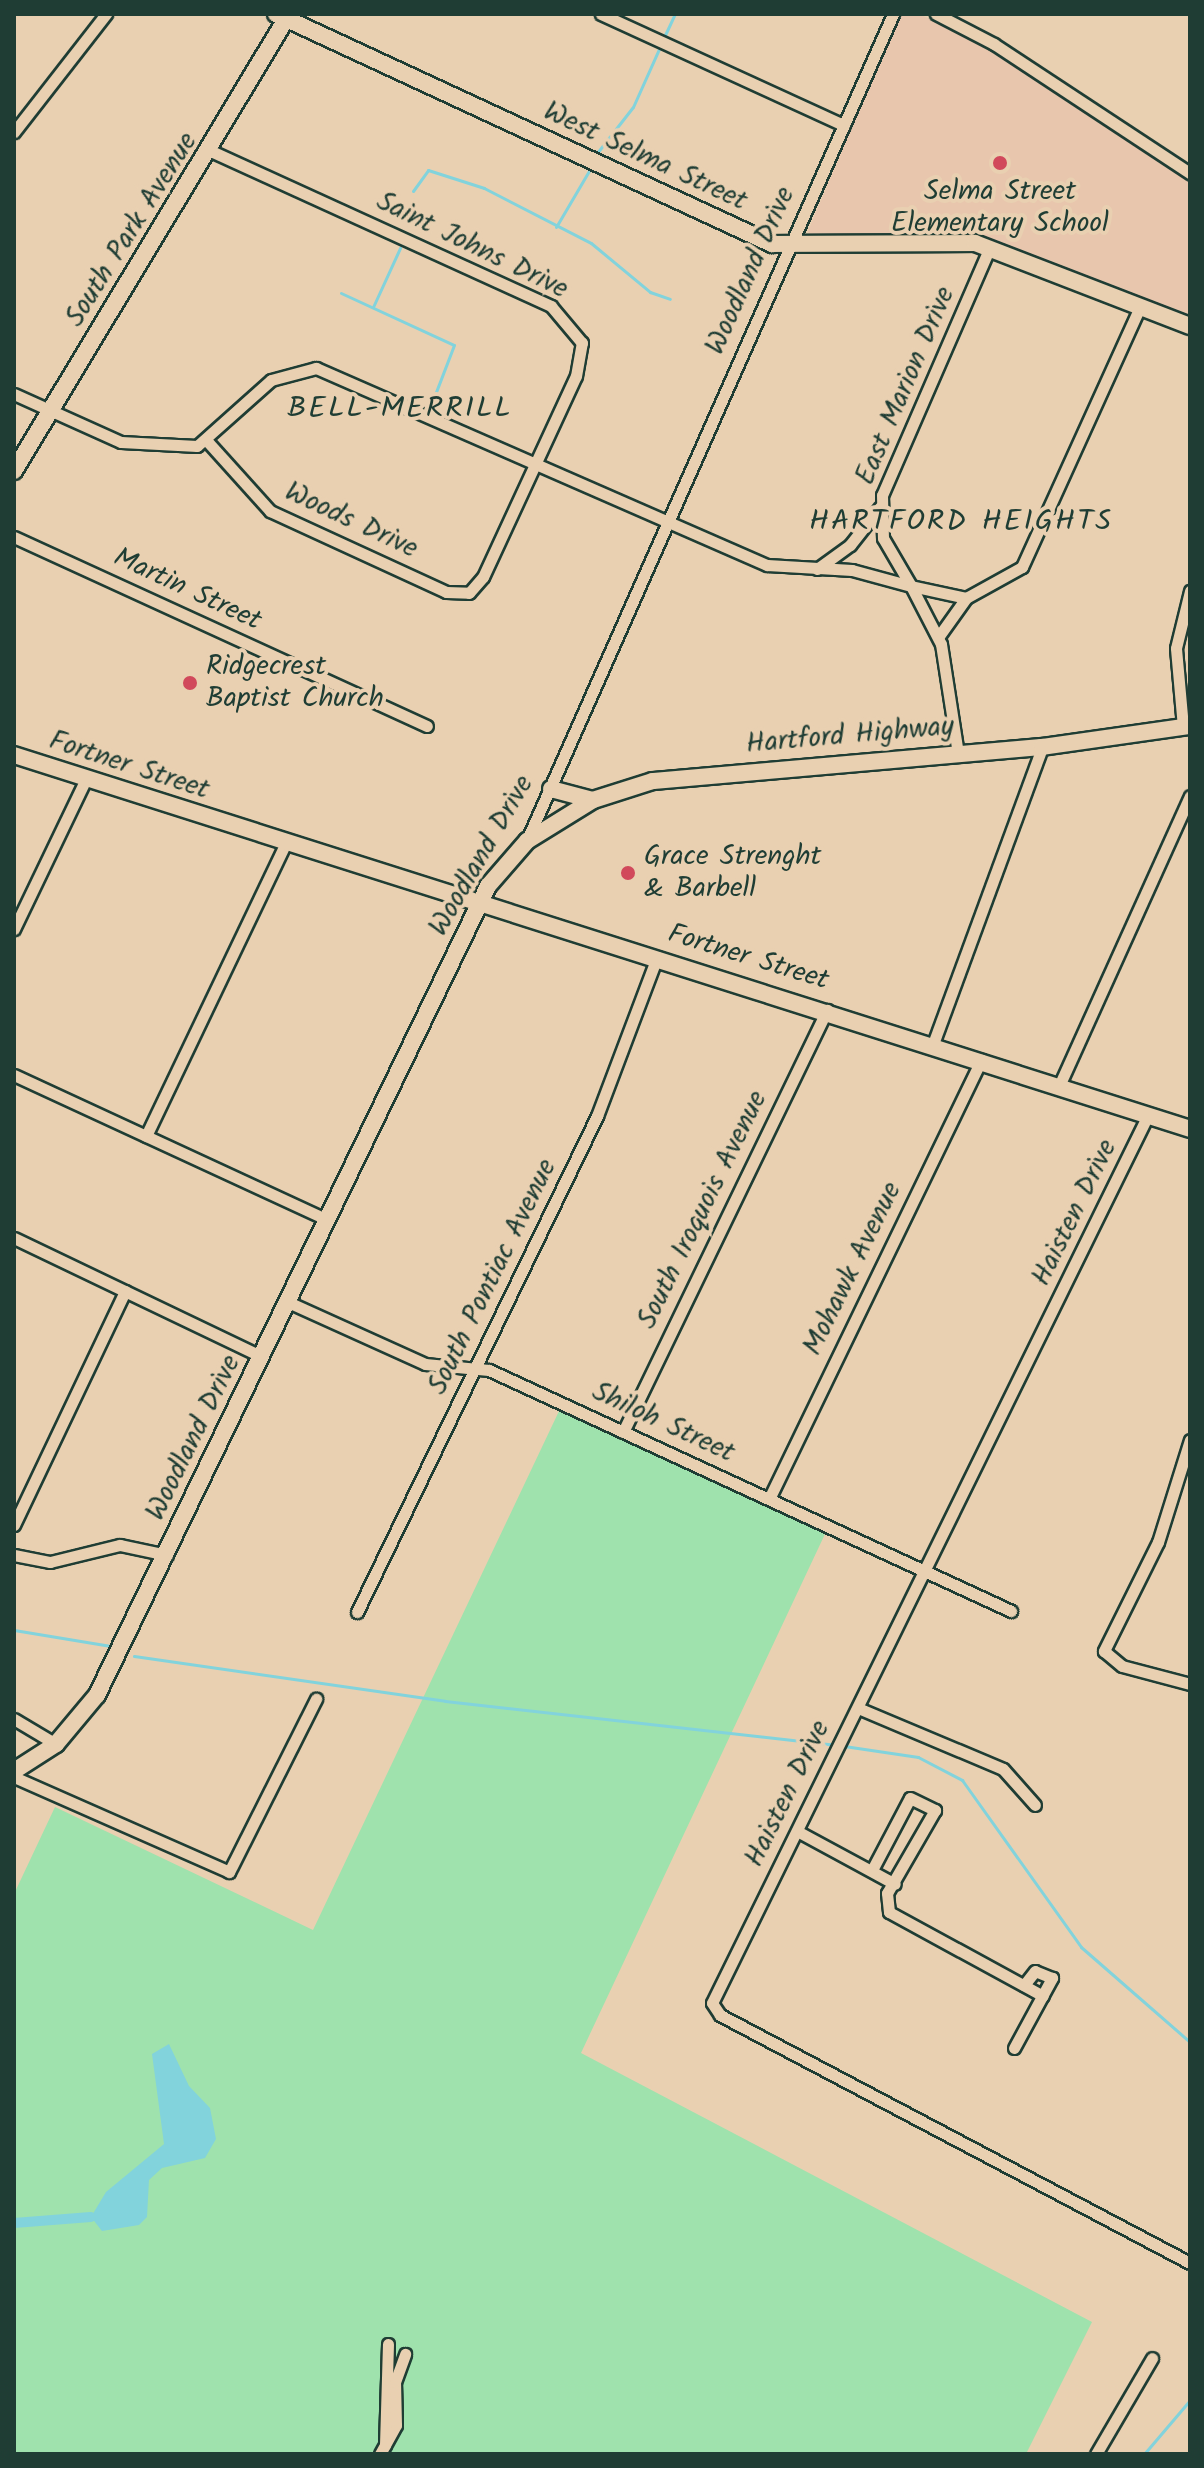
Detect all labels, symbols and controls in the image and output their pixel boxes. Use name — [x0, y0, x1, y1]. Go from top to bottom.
street label: West Selma Street — [538, 95, 752, 219]
street label: South Park Avenue — [59, 127, 205, 333]
marker: Selma Street Elementary School — [991, 154, 1009, 172]
place label: Selma Street Elementary School — [891, 175, 1109, 241]
street label: Woodland Drive — [699, 182, 803, 360]
street label: Saint Johns Drive — [371, 185, 573, 307]
street label: East Marion Drive — [849, 282, 963, 490]
district label: BELL-MERRILL — [287, 391, 513, 427]
street label: Woods Drive — [279, 476, 423, 566]
district label: HARTFORD HEIGHTS — [809, 504, 1113, 540]
street label: Martin Street — [108, 541, 266, 639]
place label: Ridgecrest Baptist Church — [206, 650, 384, 716]
marker: Ridgecrest Baptist Church — [181, 674, 199, 692]
street label: Hartford Highway — [745, 710, 955, 762]
street label: Fortner Street — [45, 724, 213, 808]
street label: Woodland Drive — [423, 770, 541, 942]
place label: Grace Strenght & Barbell — [644, 840, 821, 906]
marker: Grace Strenght & Barbell — [619, 864, 637, 882]
street label: Fortner Street — [663, 918, 833, 998]
street label: South Iroquois Avenue — [631, 1086, 775, 1334]
street label: Haisten Drive — [1025, 1134, 1125, 1292]
street label: South Pontiac Avenue — [421, 1154, 565, 1400]
street label: Mohawk Avenue — [797, 1177, 909, 1361]
street label: Woodland Drive — [139, 1350, 249, 1526]
street label: Shiloh Street — [586, 1375, 740, 1471]
street label: Haisten Drive — [738, 1715, 838, 1873]

